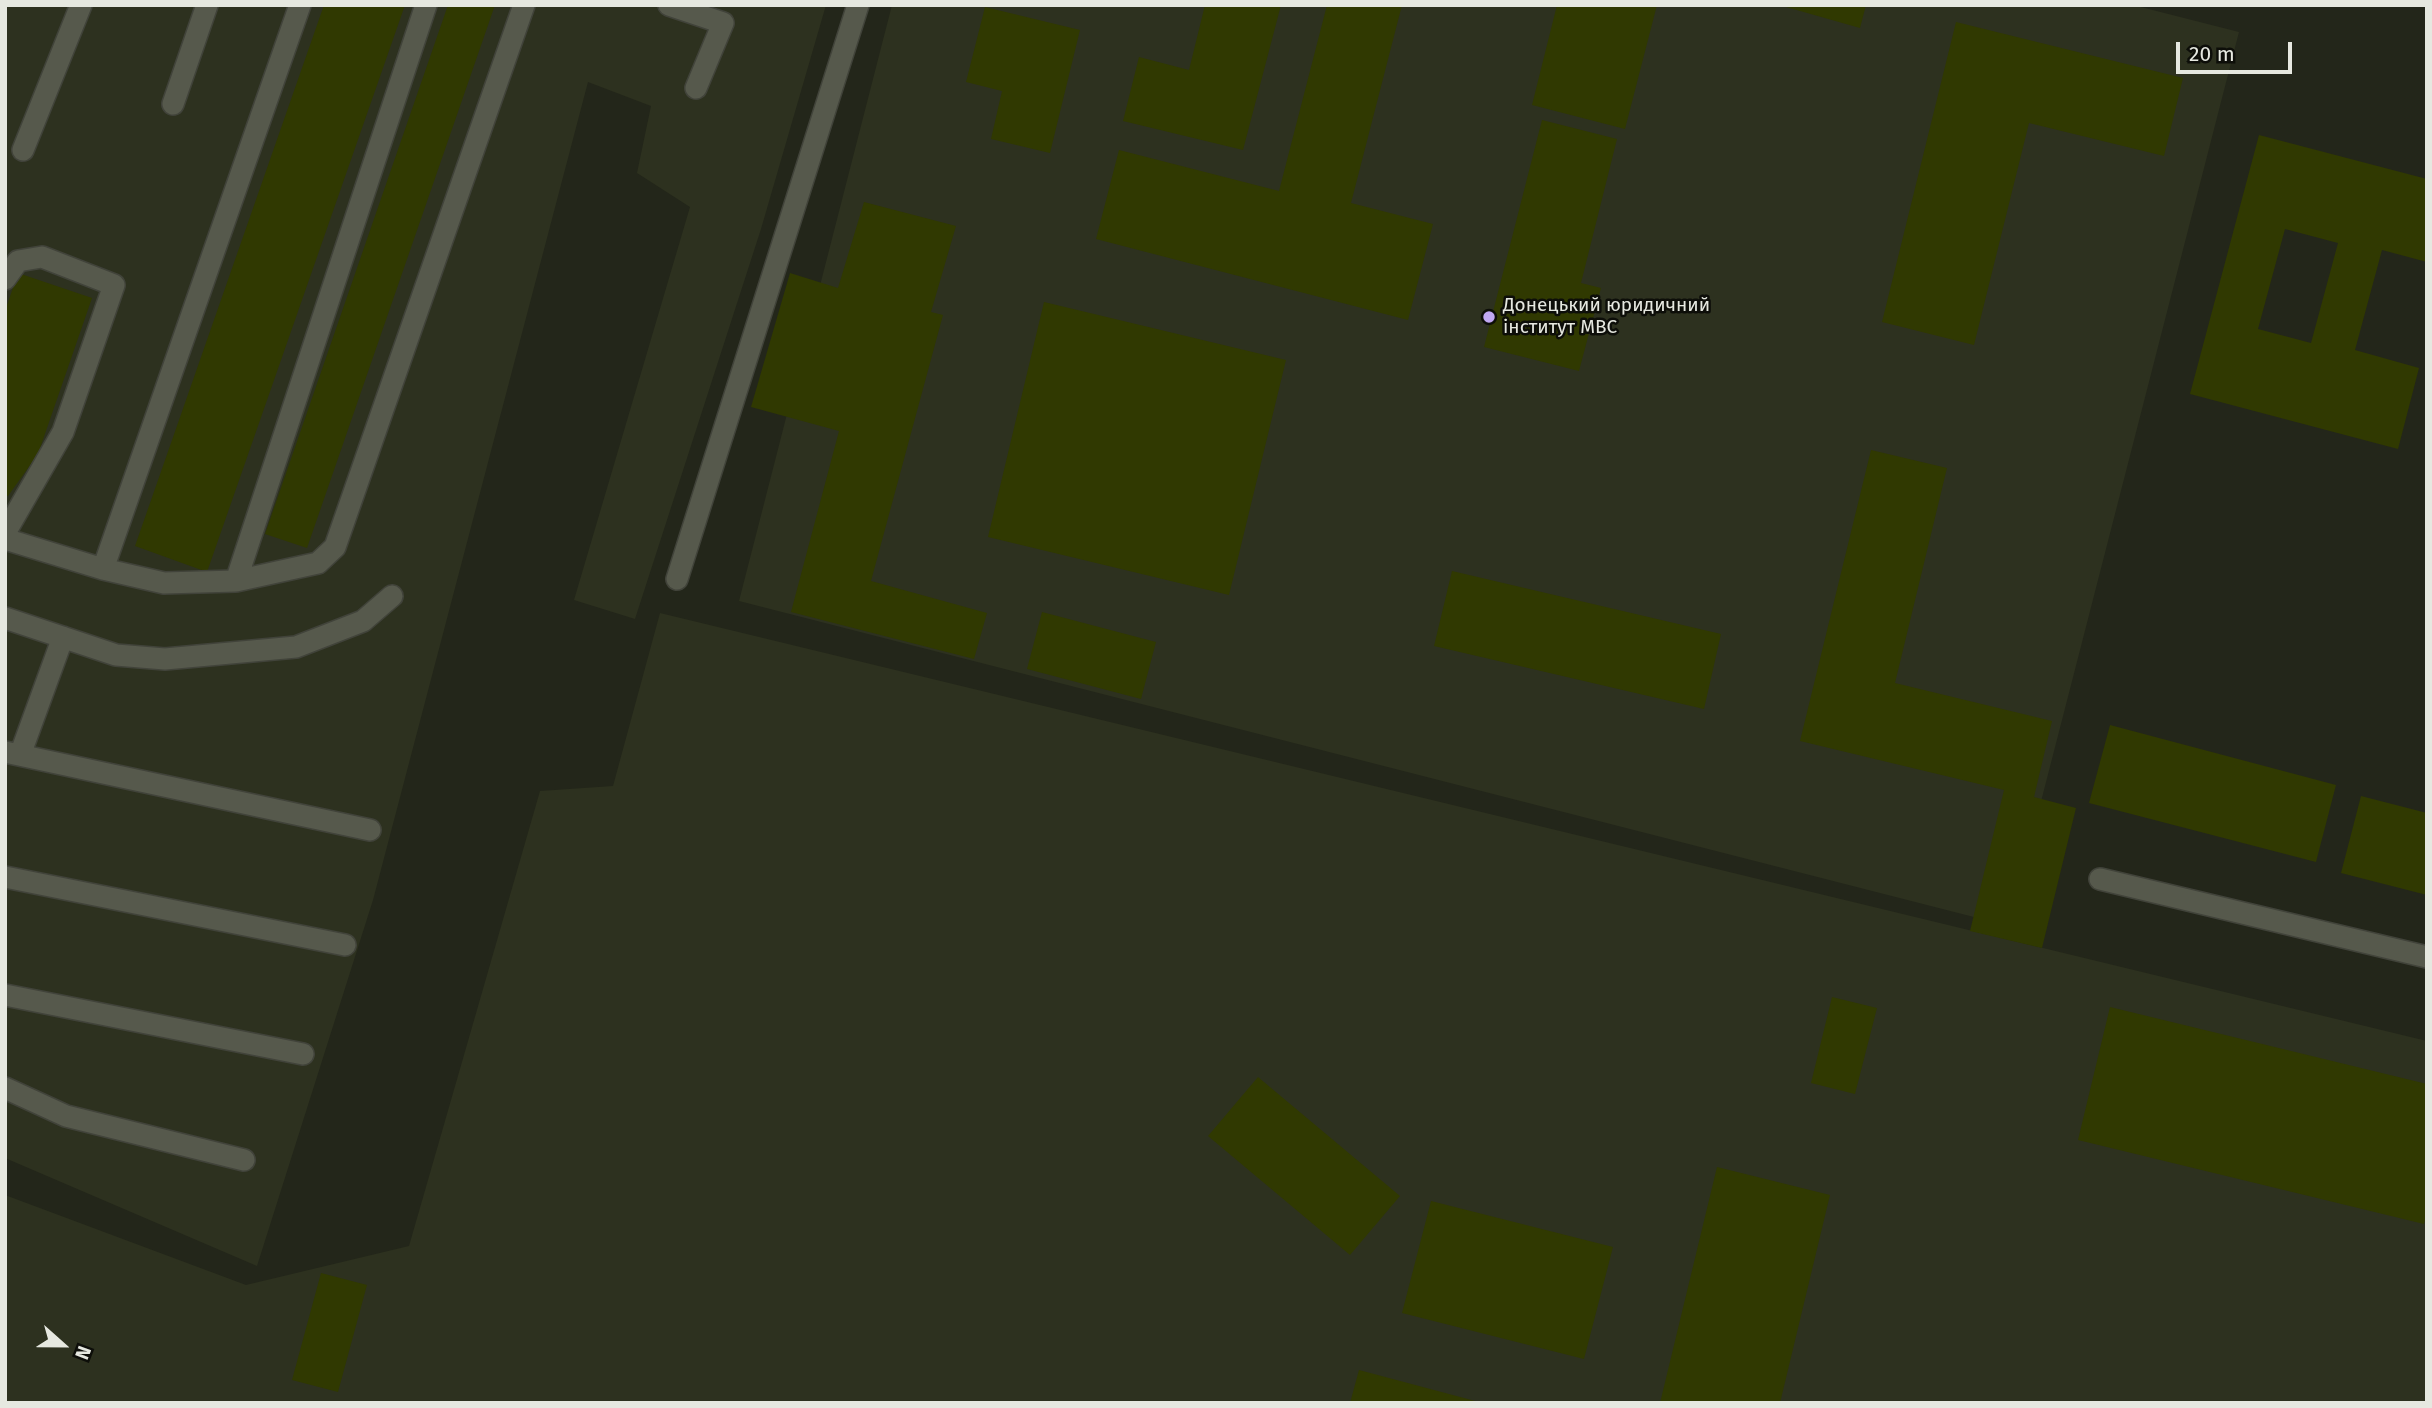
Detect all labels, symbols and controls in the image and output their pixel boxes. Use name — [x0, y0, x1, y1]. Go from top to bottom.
scale bar — [2180, 28, 2296, 72]
text: 20 m — [2189, 41, 2235, 67]
place label: Донецький юридичний інститут МВС — [1503, 295, 1710, 339]
marker: Донецький юридичний інститут МВС — [1481, 309, 1497, 325]
north arrow — [28, 1310, 98, 1380]
text: N — [70, 1343, 96, 1363]

